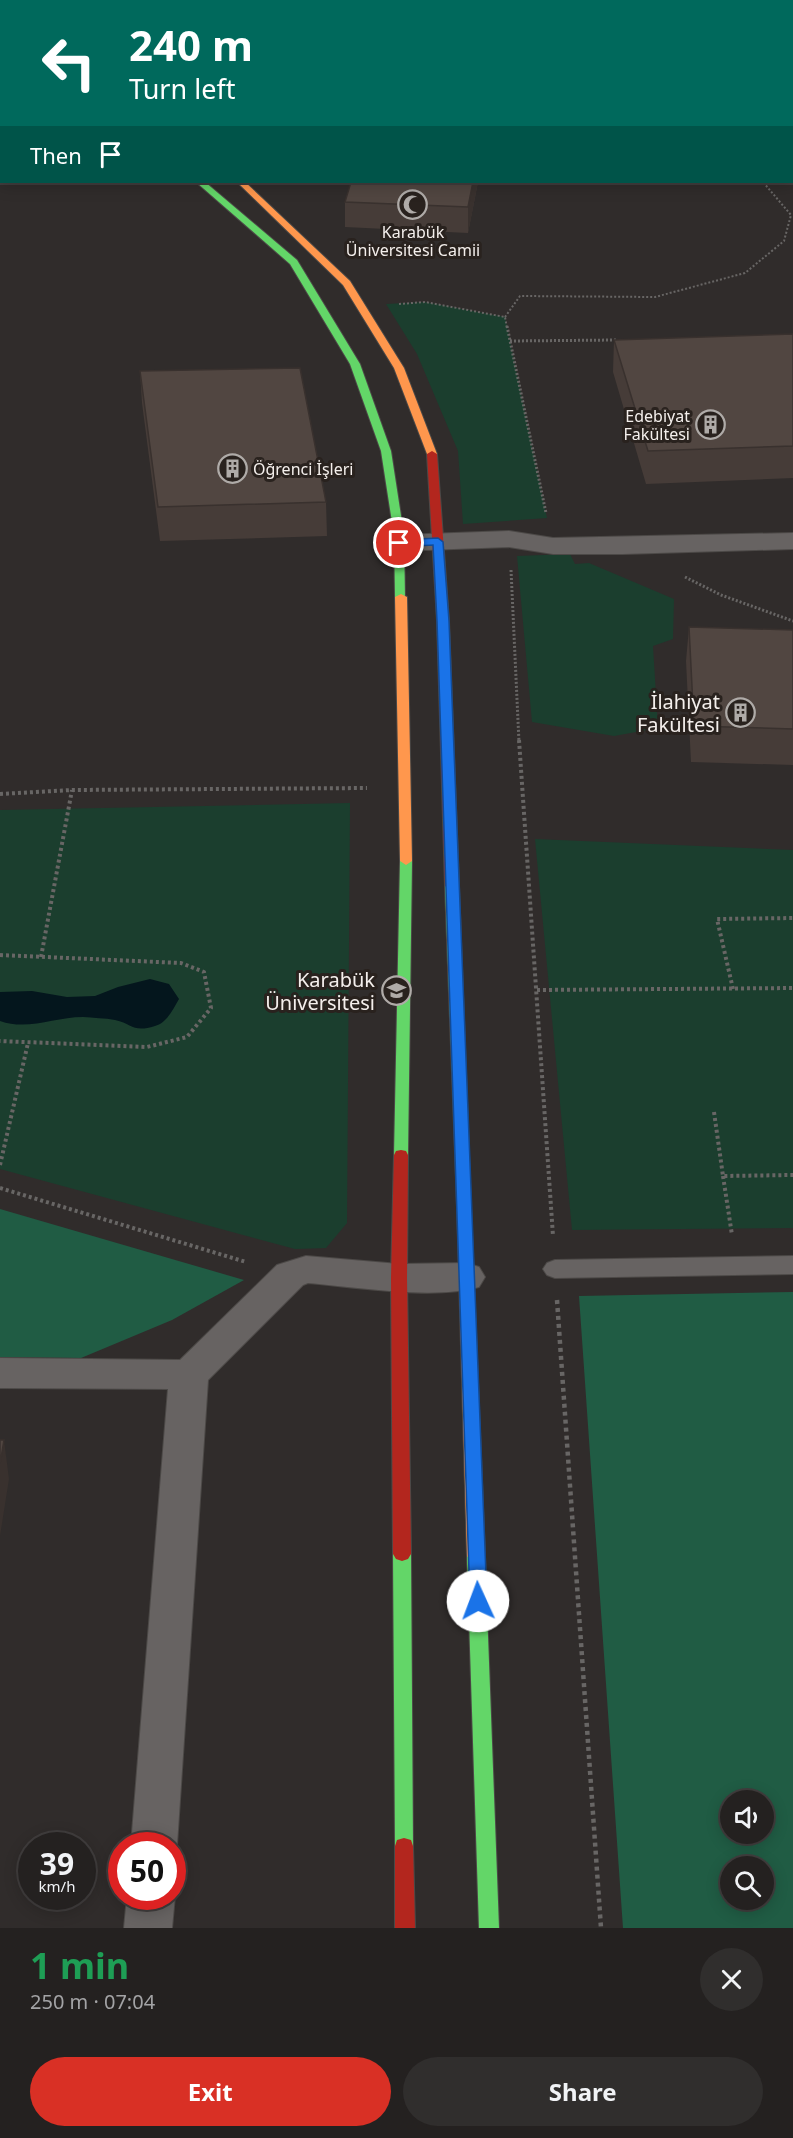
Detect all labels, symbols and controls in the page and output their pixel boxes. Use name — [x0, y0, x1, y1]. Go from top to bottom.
text: 240 m — [129, 16, 253, 73]
icon: left — [30, 24, 108, 102]
text: Turn left — [129, 70, 235, 107]
icon: arrive — [94, 138, 127, 171]
text: Then — [30, 140, 82, 170]
mosque icon: Karabük Üniversitesi Camii — [397, 188, 429, 220]
place label: Karabük Üniversitesi Camii — [346, 221, 480, 261]
place label: Edebiyat Fakültesi — [624, 405, 690, 445]
building icon: Edebiyat Fakültesi — [695, 409, 727, 441]
building icon: Öğrenci İşleri — [216, 453, 248, 485]
place label: Öğrenci İşleri — [253, 458, 353, 480]
pin — [373, 517, 424, 568]
icon: arrive — [382, 526, 415, 559]
place label: İlahiyat Fakültesi — [637, 688, 720, 738]
building icon: İlahiyat Fakültesi — [725, 697, 757, 729]
place label: Karabük Üniversitesi — [265, 966, 375, 1016]
school or university icon: Karabük Üniversitesi — [380, 975, 412, 1007]
position arrow — [446, 1569, 510, 1633]
map controls — [720, 1790, 774, 1910]
button: sound — [720, 1790, 774, 1844]
speed limit sign: 50 — [108, 1832, 186, 1910]
text: 39 — [40, 1843, 74, 1884]
button: search — [720, 1856, 774, 1910]
text: km/h — [39, 1876, 75, 1896]
text: 1 min — [30, 1941, 129, 1990]
button: close — [700, 1948, 763, 2011]
text: 250 m · 07:04 — [30, 1988, 155, 2015]
button: Exit — [30, 2057, 391, 2126]
button: Share — [403, 2057, 763, 2126]

